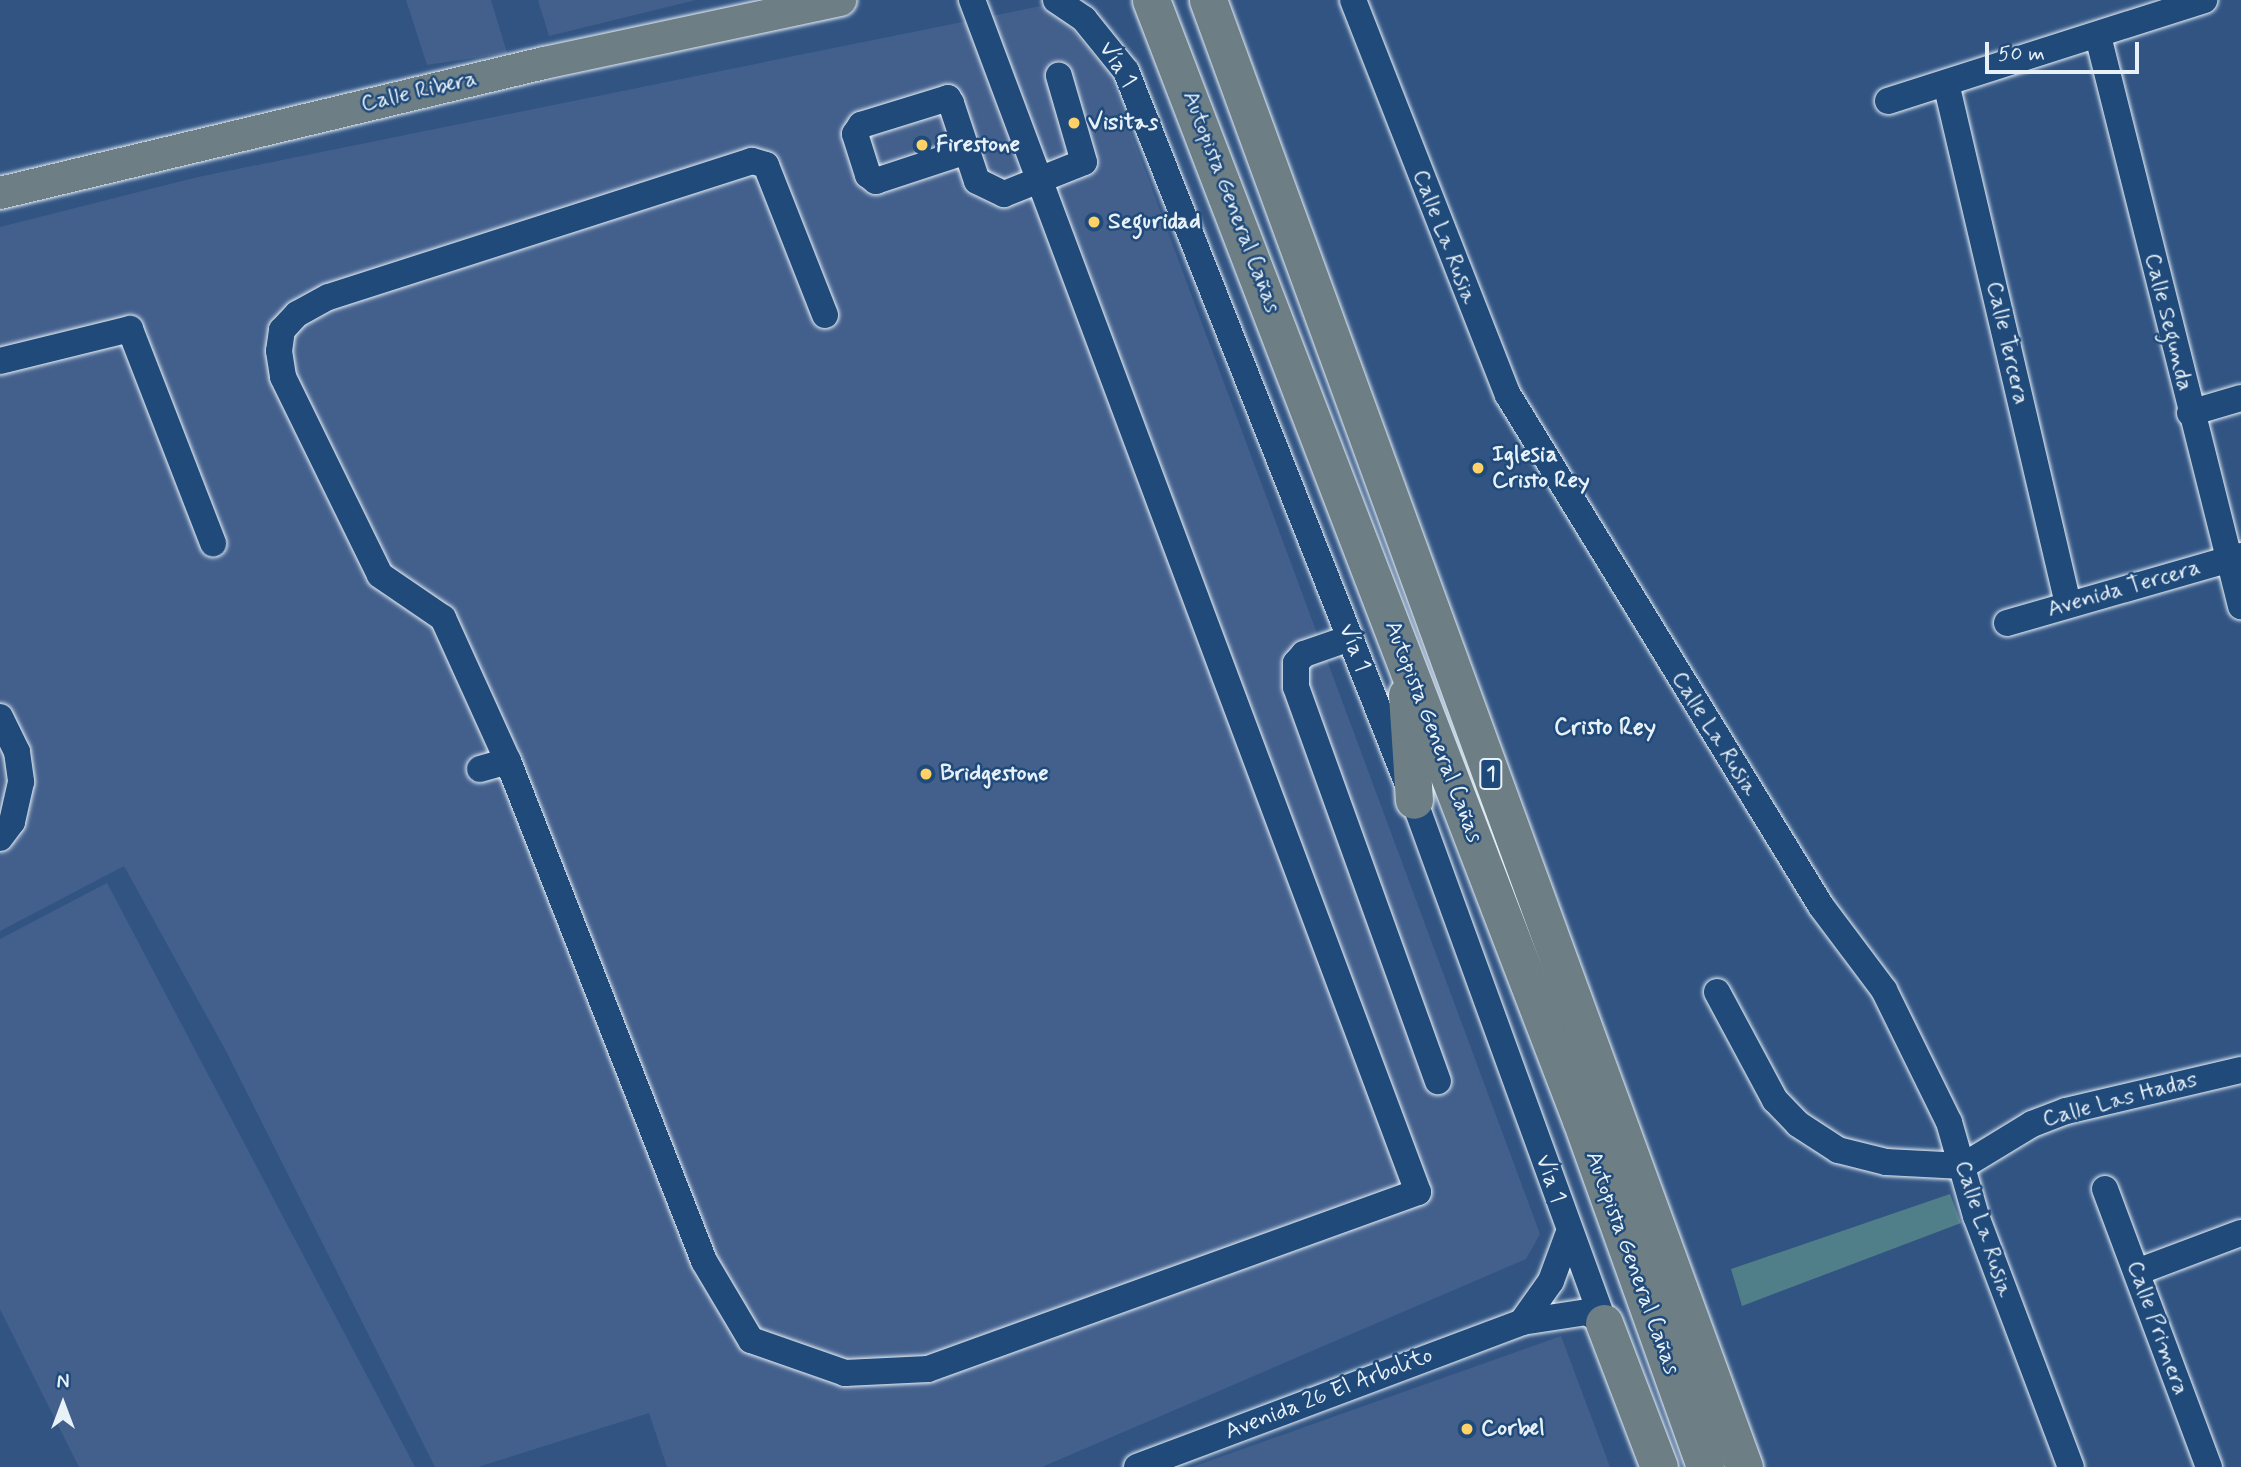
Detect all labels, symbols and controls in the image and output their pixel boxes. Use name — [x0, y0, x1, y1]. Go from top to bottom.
scale bar — [1989, 28, 2143, 72]
street label: Vía 1 — [1092, 37, 1142, 93]
text: 50 m — [1998, 40, 2045, 68]
street label: Calle Ribera — [358, 65, 480, 119]
street label: Autopista General Cañas — [1175, 85, 1287, 319]
place label: Visitas — [1088, 109, 1158, 137]
marker: Visitas — [1066, 115, 1082, 131]
place label: Firestone — [936, 131, 1020, 159]
marker: Firestone — [914, 137, 930, 153]
street label: Calle La Rusia — [1406, 166, 1482, 308]
place label: Seguridad — [1108, 208, 1201, 236]
marker: Seguridad — [1086, 214, 1102, 230]
street label: Calle Segunda — [2138, 250, 2198, 394]
street label: Calle Tercera — [1979, 278, 2035, 408]
place label: Iglesia Cristo Rey — [1492, 441, 1591, 495]
marker: Iglesia Cristo Rey — [1470, 460, 1486, 476]
street label: Avenida Tercera — [2045, 554, 2203, 624]
street label: Autopista General Cañas — [1377, 615, 1489, 849]
street label: Vía 1 — [1332, 620, 1376, 676]
street label: Calle La Rusia — [1665, 667, 1763, 801]
district label: Cristo Rey — [1553, 714, 1657, 742]
road number: 1 — [1479, 756, 1503, 792]
place label: Bridgestone — [940, 760, 1049, 788]
marker: Bridgestone — [918, 766, 934, 782]
street label: Calle Las Hadas — [2041, 1066, 2199, 1134]
street label: Autopista General Cañas — [1578, 1145, 1686, 1381]
street label: Vía 1 — [1529, 1151, 1571, 1207]
street label: Calle La Rusia — [1948, 1157, 2018, 1301]
street label: Calle Primera — [2120, 1256, 2194, 1400]
street label: Avenida 26 El Arbolito — [1220, 1341, 1438, 1447]
north arrow — [28, 1369, 98, 1439]
text: N — [57, 1370, 69, 1395]
place label: Corbel — [1481, 1415, 1545, 1443]
marker: Corbel — [1459, 1421, 1475, 1437]

